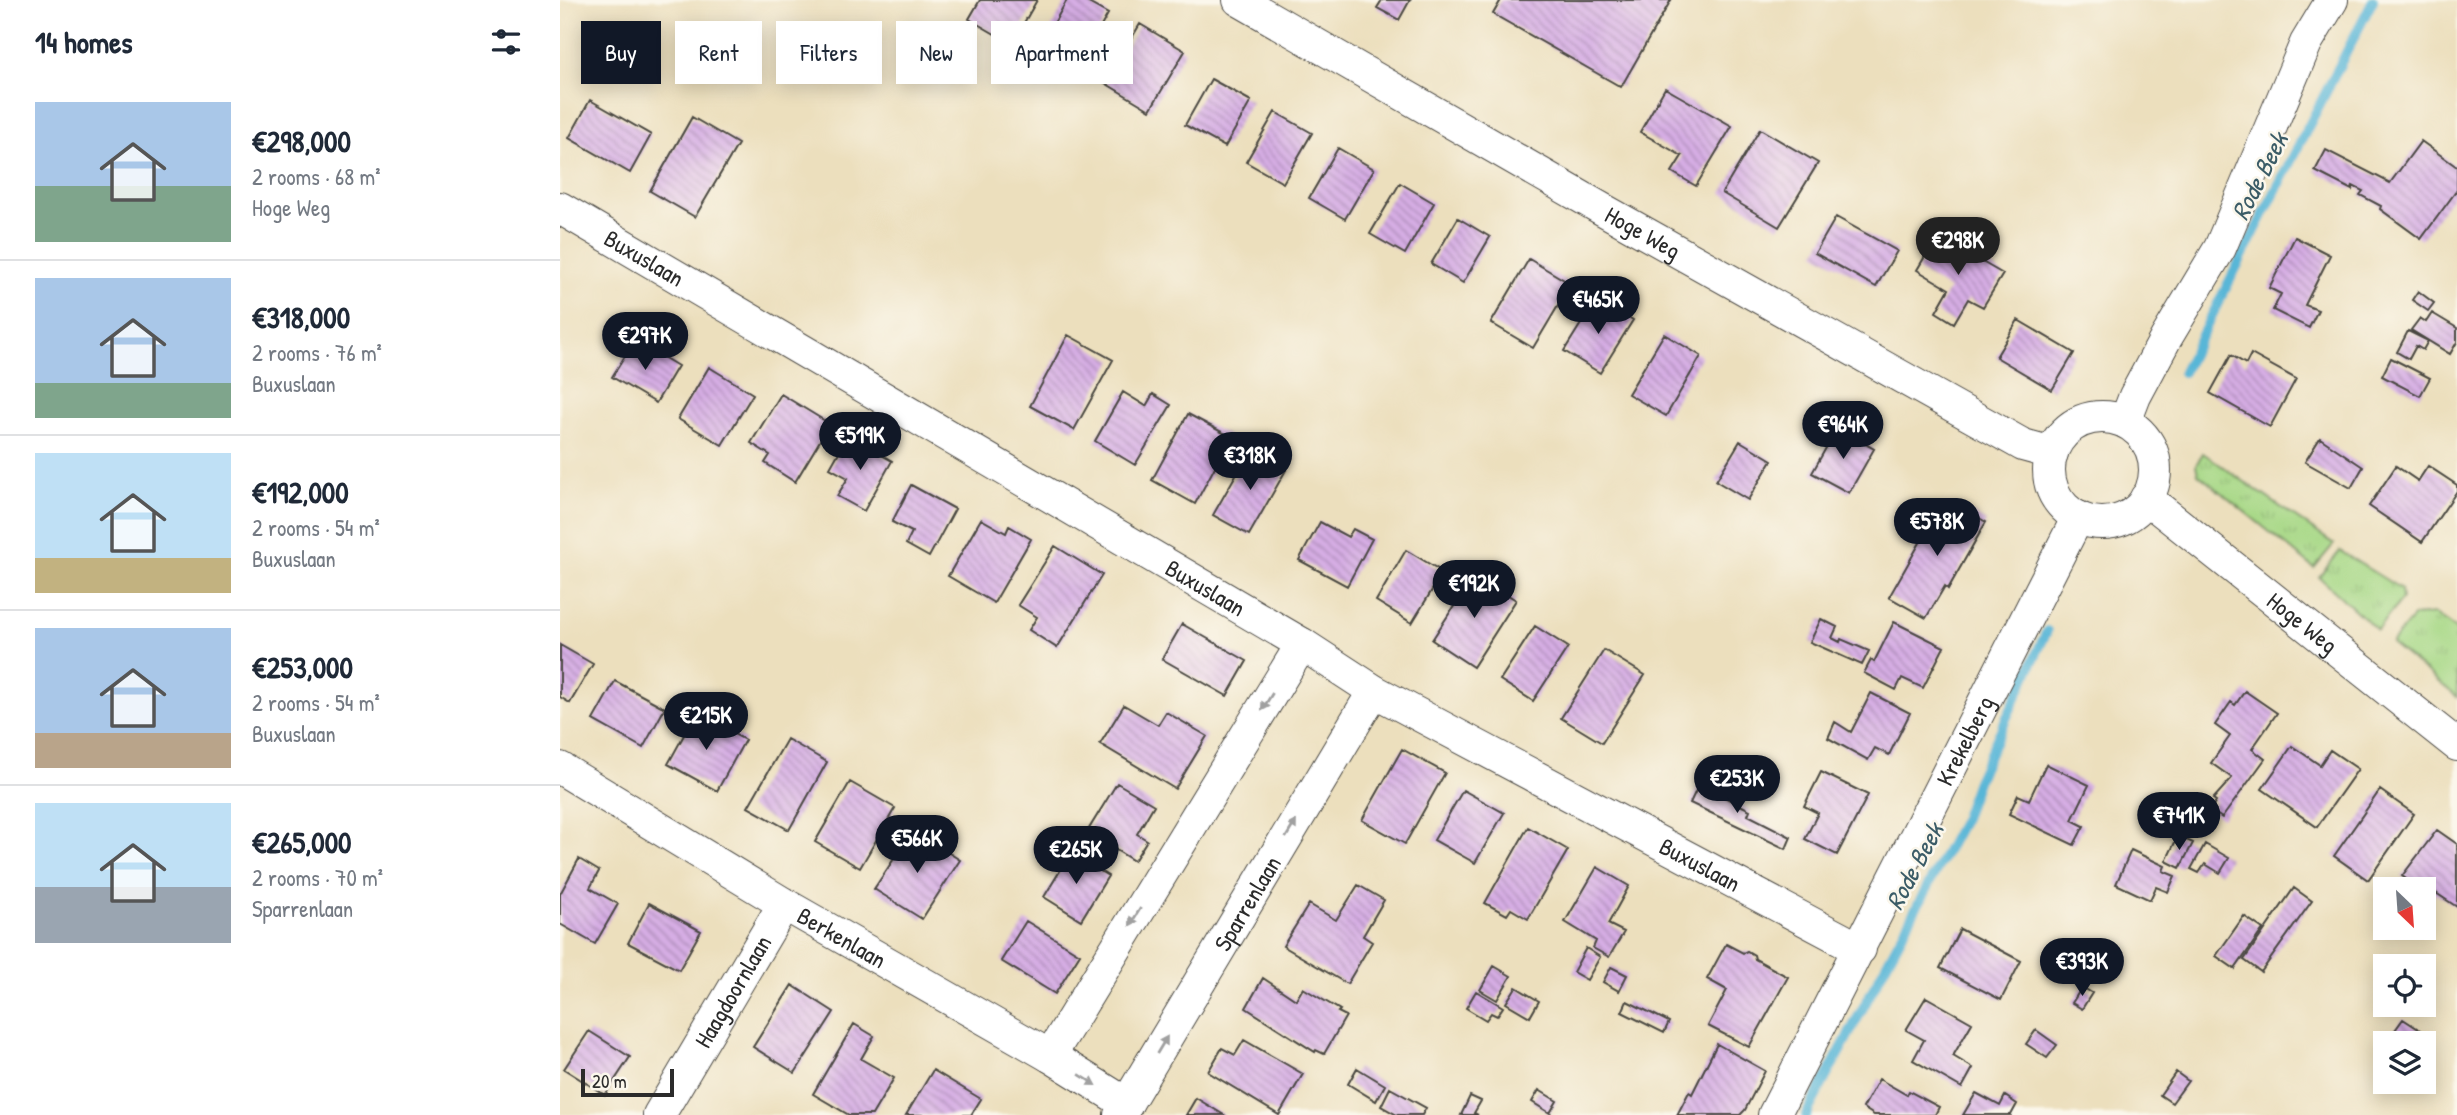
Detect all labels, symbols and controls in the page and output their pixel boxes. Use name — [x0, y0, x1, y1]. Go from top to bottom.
chip: Buy — [581, 21, 661, 84]
chip: Rent — [675, 21, 762, 84]
chip: Filters — [776, 21, 882, 84]
chip: New — [896, 21, 977, 84]
chip: Apartment — [991, 21, 1133, 84]
text: 14 homes — [35, 22, 133, 62]
icon: filters — [487, 23, 525, 61]
text: €298,000 — [252, 121, 351, 161]
water label: Rode Beek — [2222, 124, 2297, 226]
icon: home — [91, 130, 175, 214]
text: 2 rooms · 68 m² — [252, 161, 380, 192]
text: Hoge Weg — [252, 192, 330, 223]
street label: Hoge Weg — [1600, 198, 1687, 266]
pin: €298K — [1909, 218, 2007, 277]
street label: Buxuslaan — [599, 222, 690, 294]
text: €298K — [1932, 224, 1984, 255]
pin: €465K — [1549, 276, 1647, 336]
text: €465K — [1573, 283, 1623, 314]
text: €318,000 — [252, 297, 350, 337]
icon: home — [91, 306, 175, 390]
pin: €297K — [596, 312, 694, 372]
text: €297K — [618, 319, 672, 350]
text: 2 rooms · 76 m² — [252, 337, 382, 368]
text: Buxuslaan — [252, 368, 336, 399]
pin: €964K — [1794, 402, 1892, 461]
text: €964K — [1818, 408, 1868, 439]
pin: €519K — [811, 412, 909, 472]
text: €519K — [835, 419, 885, 450]
pin: €318K — [1201, 433, 1299, 492]
text: €318K — [1224, 439, 1276, 470]
text: €192,000 — [252, 472, 349, 512]
icon: home — [91, 481, 175, 565]
pin: €578K — [1888, 498, 1986, 558]
text: €578K — [1910, 505, 1964, 536]
text: 2 rooms · 54 m² — [252, 512, 380, 543]
text: Buxuslaan — [252, 543, 336, 574]
street label: Buxuslaan — [1160, 551, 1252, 623]
pin: €192K — [1425, 560, 1523, 620]
text: €192K — [1449, 567, 1499, 598]
street label: Hoge Weg — [2261, 584, 2345, 660]
text: €253,000 — [252, 647, 353, 687]
icon: home — [91, 656, 175, 740]
text: 2 rooms · 54 m² — [252, 687, 380, 718]
street label: Krekelberg — [1928, 690, 2001, 791]
pin: €215K — [657, 692, 755, 752]
one-way arrow — [1260, 693, 1273, 712]
text: €215K — [680, 699, 732, 730]
text: Buxuslaan — [252, 718, 336, 749]
pin: €253K — [1688, 756, 1786, 815]
text: €253K — [1710, 762, 1764, 793]
pin: €741K — [2130, 792, 2228, 852]
text: €741K — [2153, 799, 2205, 830]
water label: Rode Beek — [1877, 815, 1952, 915]
pin: €566K — [868, 816, 966, 875]
one-way arrow — [1285, 819, 1297, 838]
text: €265,000 — [252, 822, 352, 862]
text: €566K — [891, 822, 943, 853]
pin: €265K — [1027, 826, 1125, 886]
street label: Buxuslaan — [1654, 830, 1746, 899]
icon: home — [91, 831, 175, 915]
text: €265K — [1050, 833, 1102, 864]
street label: Sparrenlaan — [1206, 850, 1288, 957]
text: 2 rooms · 70 m² — [252, 862, 383, 893]
north arrow — [2373, 877, 2436, 940]
map controls — [2373, 877, 2436, 1094]
text: Sparrenlaan — [252, 893, 353, 924]
street label: Berkenlaan — [792, 899, 892, 975]
one-way arrow — [1129, 907, 1142, 927]
street label: Haagdoornlaan — [687, 929, 778, 1053]
pin: €393K — [2033, 939, 2131, 998]
text: €393K — [2056, 945, 2108, 976]
button: locate — [2373, 954, 2436, 1017]
button: layers — [2373, 1031, 2436, 1094]
one-way arrow — [1155, 1036, 1168, 1055]
scale bar — [581, 1066, 674, 1098]
text: 20 m — [592, 1068, 627, 1094]
one-way arrow — [1079, 1074, 1098, 1086]

